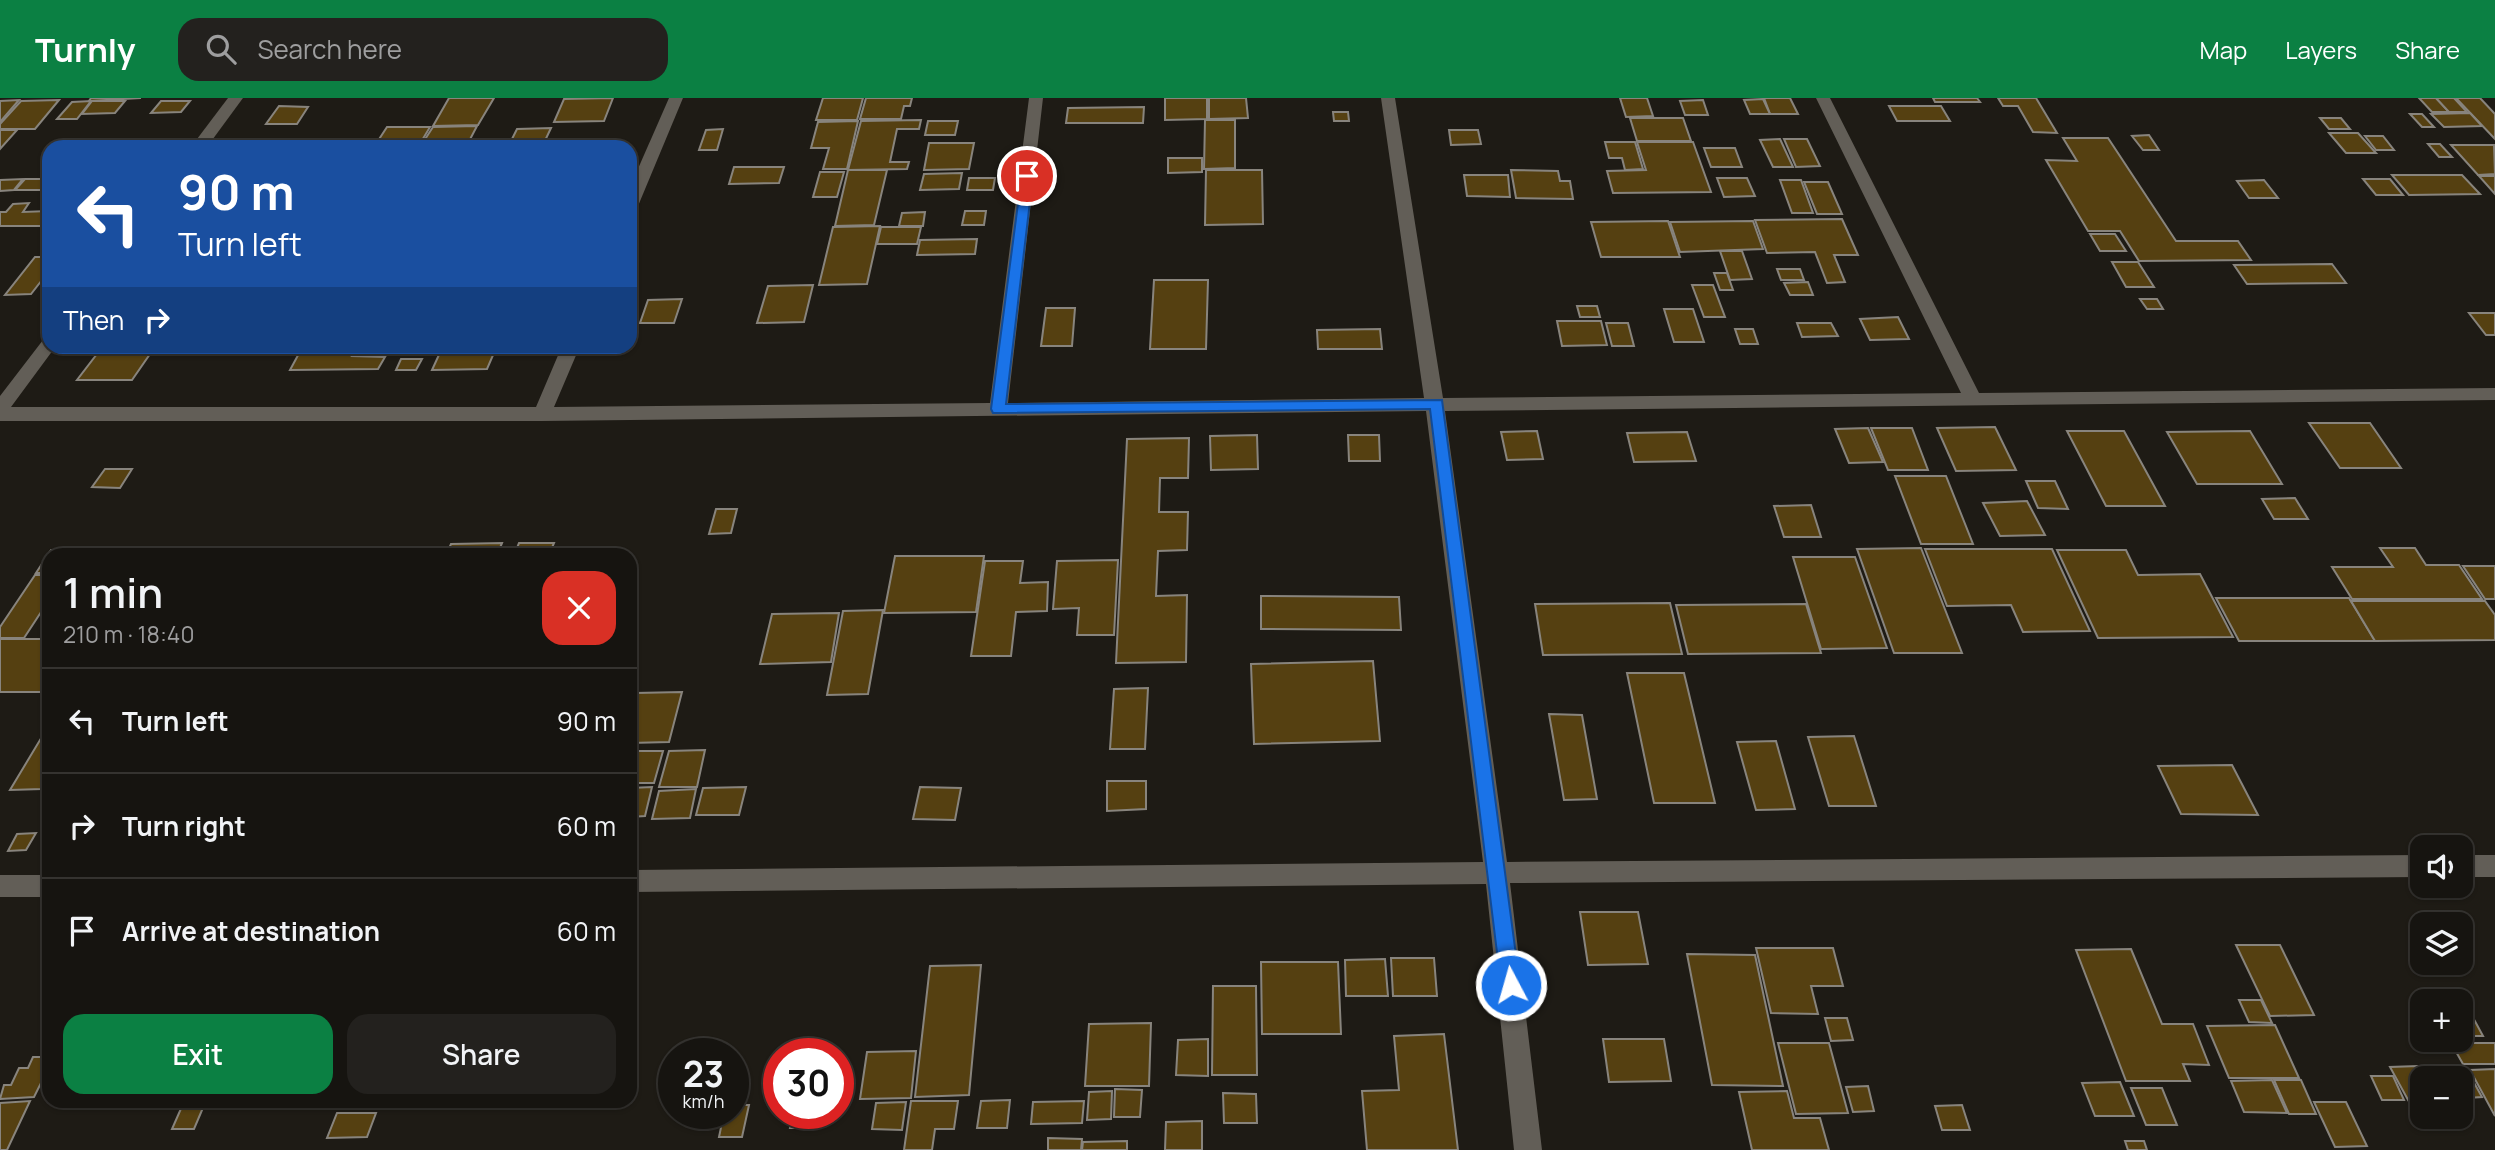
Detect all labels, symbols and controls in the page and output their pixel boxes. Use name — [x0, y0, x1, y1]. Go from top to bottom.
search box — [178, 18, 668, 81]
text: Turnly — [35, 27, 136, 72]
icon: search — [202, 30, 240, 68]
text: Search here — [258, 31, 402, 67]
text: Map — [2200, 33, 2247, 66]
text: Layers — [2285, 33, 2357, 66]
text: Share — [2395, 33, 2460, 66]
pin — [997, 146, 1057, 206]
icon: arrive — [1008, 157, 1046, 195]
text: 90 m — [178, 158, 295, 225]
icon: left — [63, 168, 154, 259]
text: Turn left — [178, 222, 302, 266]
icon: right — [138, 301, 176, 339]
text: Then — [63, 302, 124, 338]
text: 1 min — [63, 563, 163, 621]
button: close — [542, 571, 616, 645]
text: 210 m · 18:40 — [63, 618, 194, 650]
icon: left — [63, 702, 101, 740]
text: Turn left — [122, 703, 229, 739]
text: 90 m — [557, 703, 616, 739]
icon: right — [63, 807, 101, 845]
text: Turn right — [122, 808, 246, 844]
text: 60 m — [557, 808, 616, 844]
map controls — [2410, 835, 2473, 1129]
button: sound — [2410, 835, 2473, 898]
icon: arrive — [63, 912, 101, 950]
button: layers — [2410, 912, 2473, 975]
text: Arrive at destination — [122, 913, 380, 949]
text: 60 m — [557, 913, 616, 949]
position arrow — [1474, 948, 1548, 1022]
button: + — [2410, 989, 2473, 1052]
button: Exit — [63, 1014, 333, 1094]
button: Share — [347, 1014, 616, 1094]
speed limit sign: 30 — [763, 1038, 854, 1129]
text: 23 — [683, 1050, 724, 1098]
button: − — [2410, 1066, 2473, 1129]
text: km/h — [683, 1089, 724, 1113]

